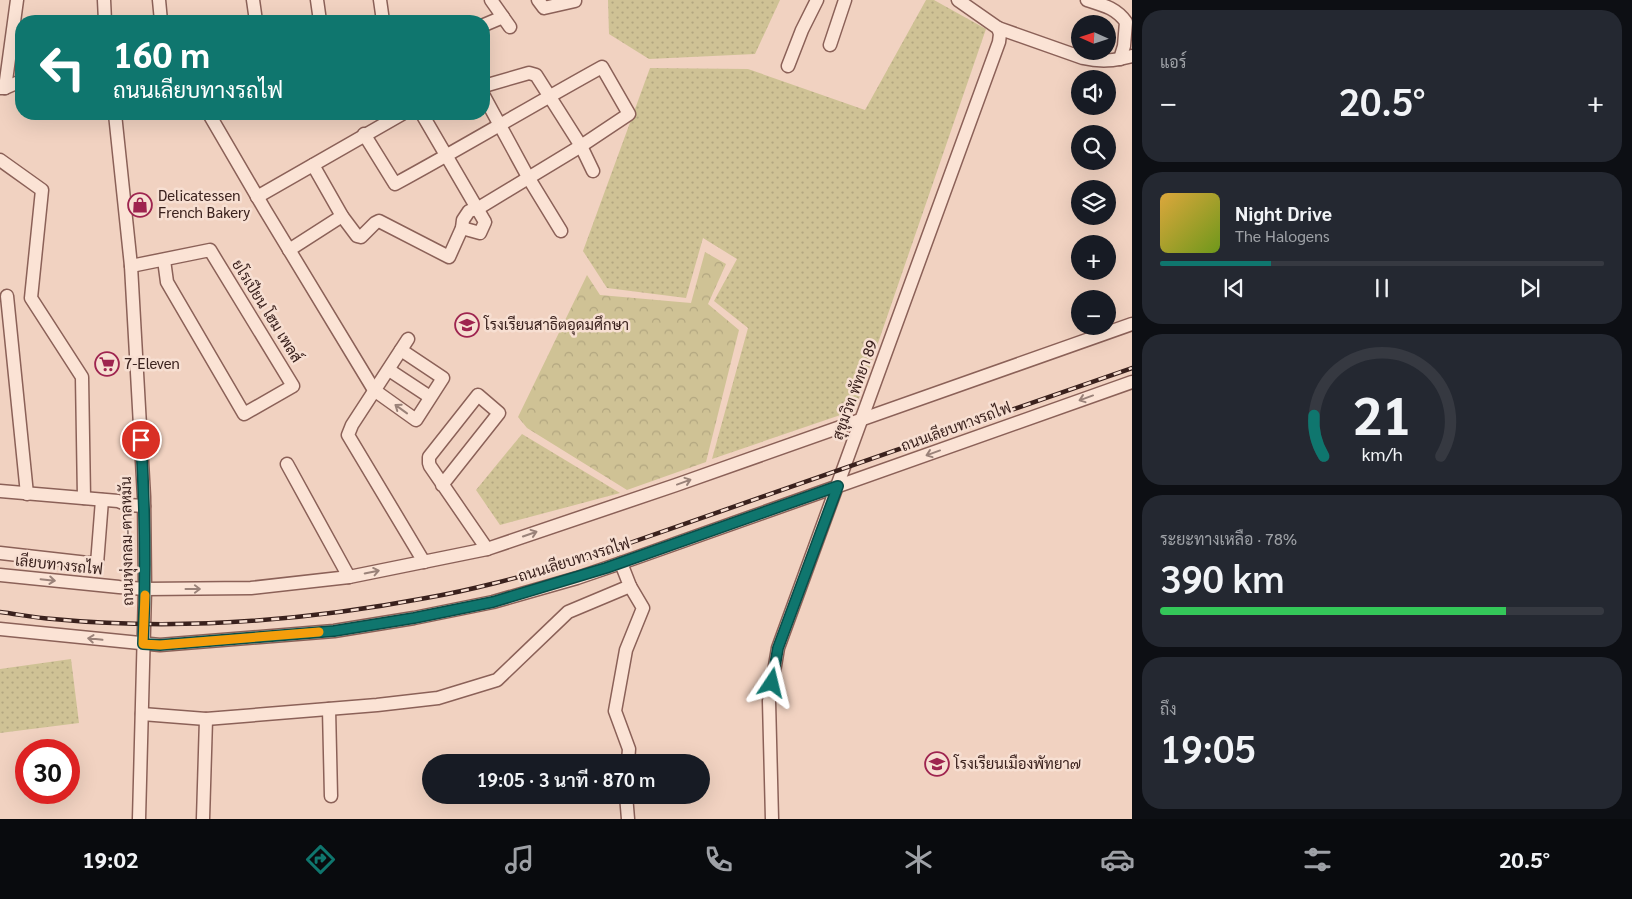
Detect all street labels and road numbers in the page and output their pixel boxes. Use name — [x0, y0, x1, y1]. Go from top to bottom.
street label: ยโรเปียน โฮม เพลส์ — [229, 255, 308, 365]
street label: สุขุมวิท พัทยา 89 — [827, 337, 883, 443]
street label: ถนนเลียบทางรถไฟ — [898, 397, 1013, 454]
street label: ถนนทุ่งกลม-ตาลหมัน — [115, 476, 139, 606]
street label: ถนนเลียบทางรถไฟ — [515, 533, 632, 585]
street label: เลียบทางรถไฟ — [14, 549, 104, 578]

